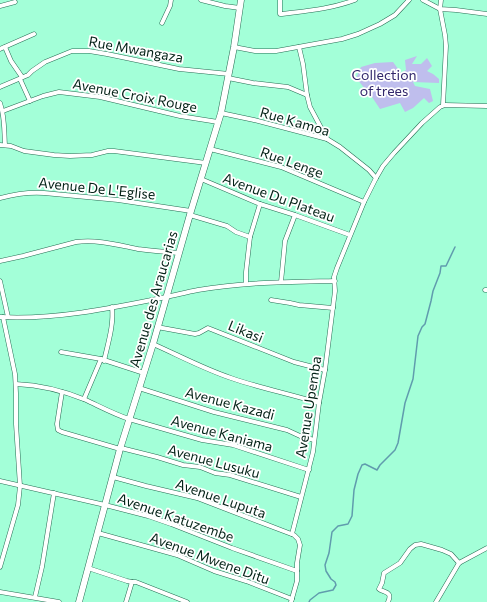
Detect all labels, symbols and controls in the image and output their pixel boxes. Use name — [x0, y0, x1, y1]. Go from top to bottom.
street label: Rue Mwangaza — [87, 32, 185, 66]
park label: Collection of trees — [351, 66, 417, 99]
street label: Avenue Croix Rouge — [71, 75, 199, 115]
street label: Rue Kamoa — [258, 103, 332, 139]
street label: Rue Lenge — [258, 143, 326, 181]
street label: Avenue Du Plateau — [221, 169, 337, 225]
street label: Avenue De L'Eglise — [38, 173, 156, 203]
street label: Avenue des Araucarias — [125, 229, 181, 369]
street label: Likasi — [226, 316, 266, 346]
street label: Avenue Upemba — [292, 355, 324, 459]
street label: Avenue Kazadi — [183, 383, 277, 423]
street label: Avenue Kaniama — [169, 411, 275, 455]
street label: Avenue Lusuku — [166, 441, 262, 481]
street label: Avenue Luputa — [174, 475, 268, 521]
street label: Avenue Katuzembe — [116, 489, 236, 545]
street label: Avenue Mwene Ditu — [148, 528, 272, 588]

